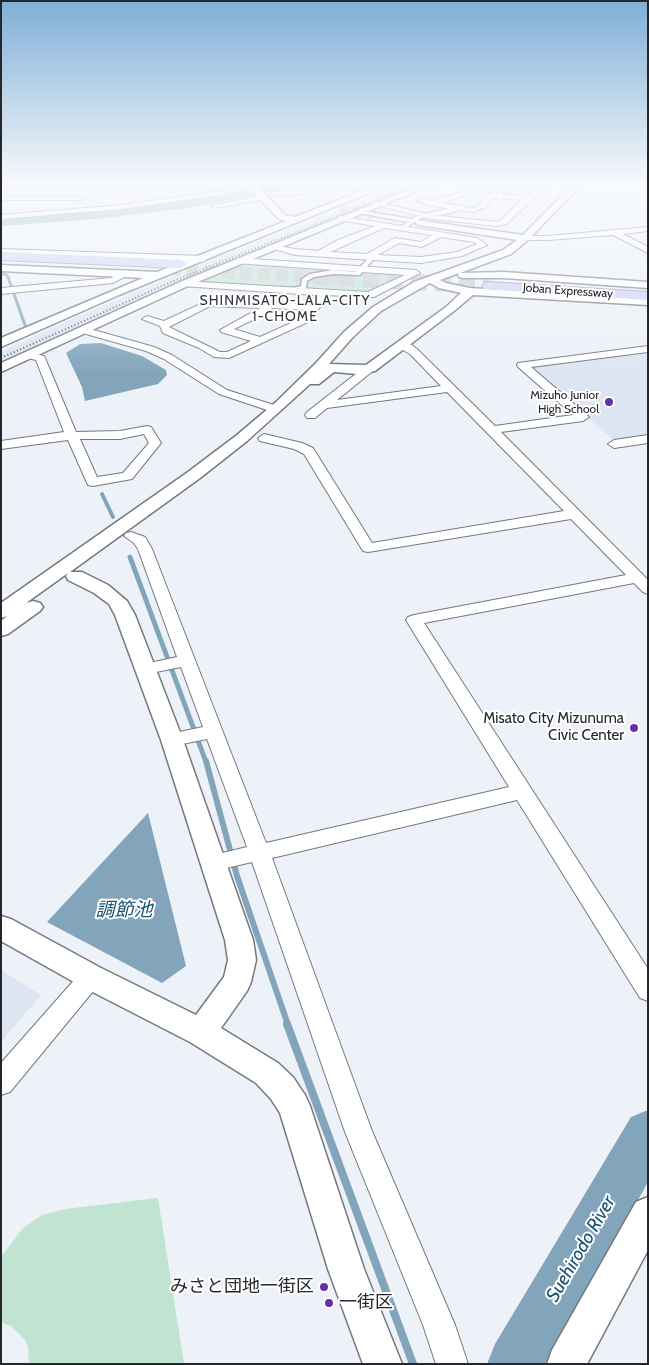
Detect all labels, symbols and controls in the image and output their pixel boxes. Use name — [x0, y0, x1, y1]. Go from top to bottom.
street label: Joban Expressway — [522, 281, 614, 301]
district label: SHINMISATO-LALA-CITY 1-CHOME — [197, 293, 373, 326]
place label: Mizuho Junior High School — [530, 388, 599, 416]
marker: Mizuho Junior High School — [603, 396, 615, 408]
place label: Misato City Mizunuma Civic Center — [483, 710, 624, 745]
marker: Misato City Mizunuma Civic Center — [628, 722, 640, 734]
water label: 調節池 — [96, 899, 152, 921]
water label: Suehirodo River — [542, 1192, 620, 1306]
place label: みさと団地一街区 — [170, 1276, 314, 1298]
marker: みさと団地一街区 — [318, 1281, 330, 1293]
place label: 一街区 — [339, 1292, 393, 1314]
marker: 一街区 — [323, 1297, 335, 1309]

